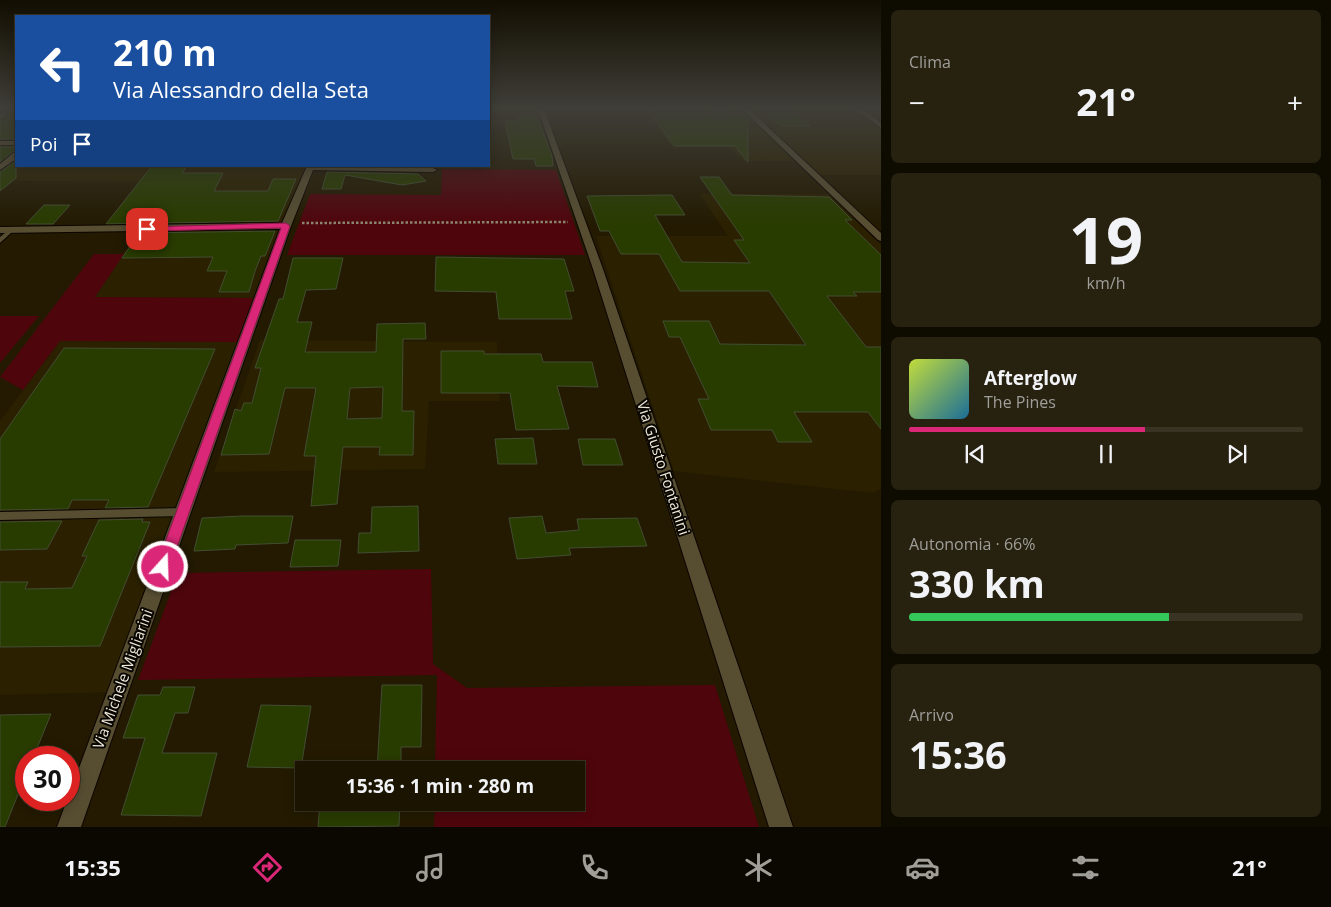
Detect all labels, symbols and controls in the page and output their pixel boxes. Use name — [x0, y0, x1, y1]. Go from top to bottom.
text: 210 m — [113, 29, 217, 76]
icon: left — [30, 35, 95, 100]
text: Clima — [909, 51, 951, 73]
text: Via Alessandro della Seta — [113, 74, 369, 104]
text: 21° — [1076, 75, 1136, 127]
text: − — [909, 83, 925, 121]
text: + — [1287, 83, 1303, 121]
icon: arrive — [68, 130, 96, 158]
text: Poi — [30, 131, 58, 157]
text: 19 — [1069, 195, 1143, 283]
pin — [126, 208, 168, 250]
icon: arrive — [133, 215, 161, 243]
text: km/h — [1087, 272, 1125, 294]
text: Afterglow — [984, 365, 1077, 391]
text: The Pines — [984, 391, 1056, 413]
street label: Via Giusto Fontanini — [633, 398, 695, 537]
icon: previous — [961, 440, 989, 468]
icon: pause — [1092, 440, 1120, 468]
icon: next — [1223, 440, 1251, 468]
text: Autonomia · 66% — [909, 533, 1035, 555]
position arrow — [136, 540, 188, 592]
text: 330 km — [909, 557, 1045, 609]
street label: Via Michele Migliarini — [87, 606, 157, 751]
text: Arrivo — [909, 704, 954, 726]
text: 15:36 — [909, 728, 1007, 780]
speed limit sign: 30 — [15, 746, 80, 811]
text: 15:36 · 1 min · 280 m — [346, 773, 534, 799]
icon: directions — [250, 850, 285, 885]
icon: music — [413, 850, 448, 885]
icon: phone — [577, 850, 612, 885]
icon: climate — [741, 850, 776, 885]
icon: car — [905, 850, 940, 885]
icon: filters — [1068, 850, 1103, 885]
text: 15:35 — [64, 852, 121, 882]
text: 21° — [1232, 852, 1267, 882]

